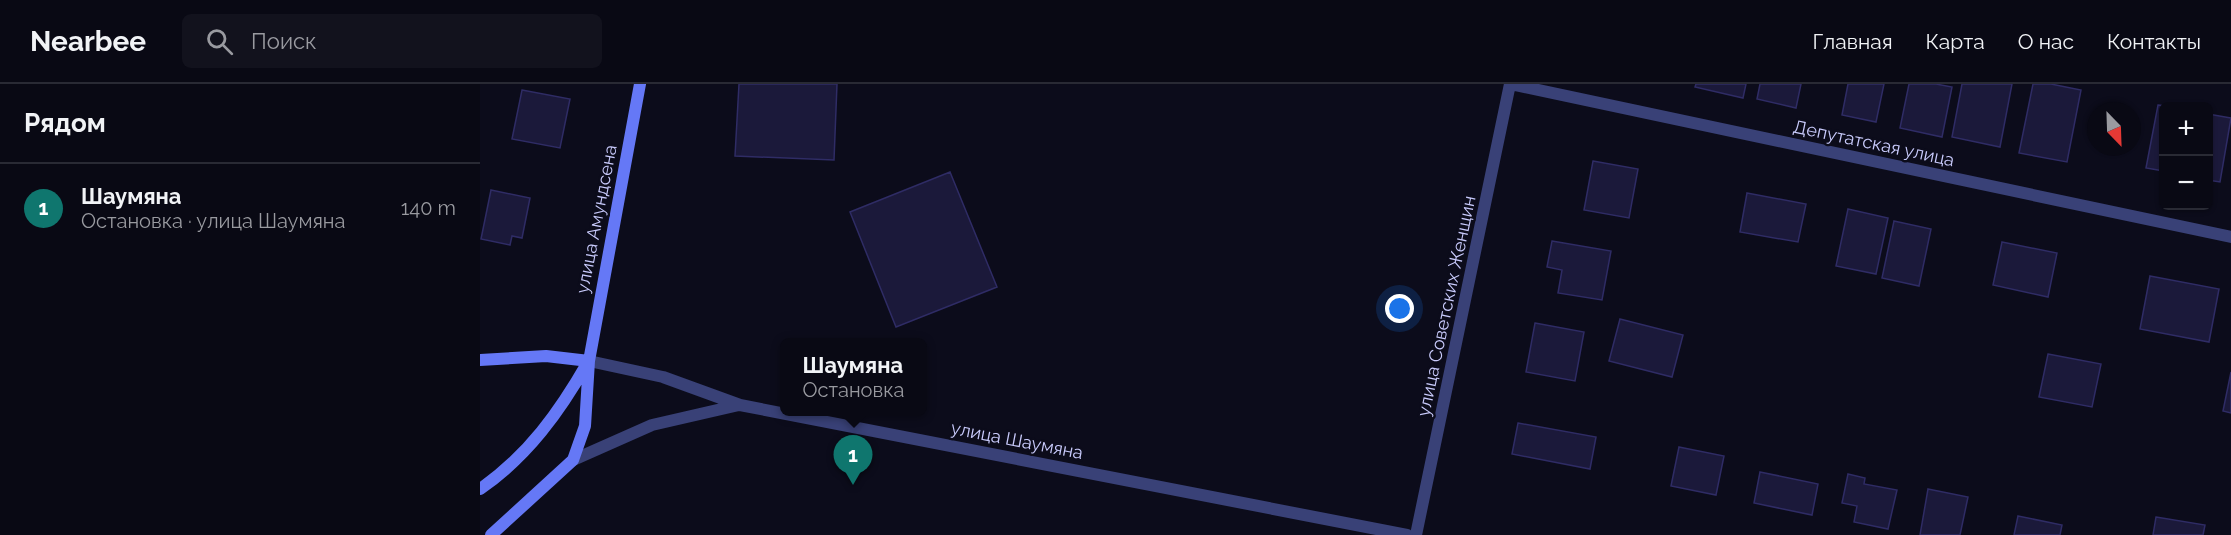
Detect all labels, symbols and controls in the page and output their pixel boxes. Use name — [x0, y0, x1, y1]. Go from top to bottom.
search box — [182, 14, 602, 68]
text: Nearbee — [30, 25, 146, 58]
icon: search — [203, 25, 236, 58]
text: Поиск — [251, 28, 316, 54]
text: Главная — [1813, 29, 1893, 54]
text: Карта — [1926, 29, 1985, 54]
text: О нас — [2018, 29, 2074, 54]
text: Контакты — [2107, 29, 2201, 54]
north arrow — [2087, 102, 2141, 156]
map controls — [2159, 102, 2213, 210]
button: + — [2159, 102, 2213, 156]
text: Рядом — [24, 108, 106, 138]
street label: Депутатская улица — [1792, 116, 1956, 170]
street label: улица Амундсена — [571, 143, 621, 295]
button: − — [2159, 156, 2213, 210]
text: Шаумяна — [81, 183, 182, 209]
street label: улица Советских Женщин — [1412, 194, 1480, 418]
text: 1 — [39, 196, 48, 220]
text: 140 m — [401, 196, 456, 220]
text: Остановка · улица Шаумяна — [81, 209, 345, 233]
your location — [1385, 294, 1414, 323]
popup — [780, 338, 927, 416]
text: Шаумяна — [803, 352, 903, 378]
text: Остановка — [803, 378, 904, 402]
street label: улица Шаумяна — [949, 417, 1085, 463]
pin: 1 — [834, 436, 872, 485]

